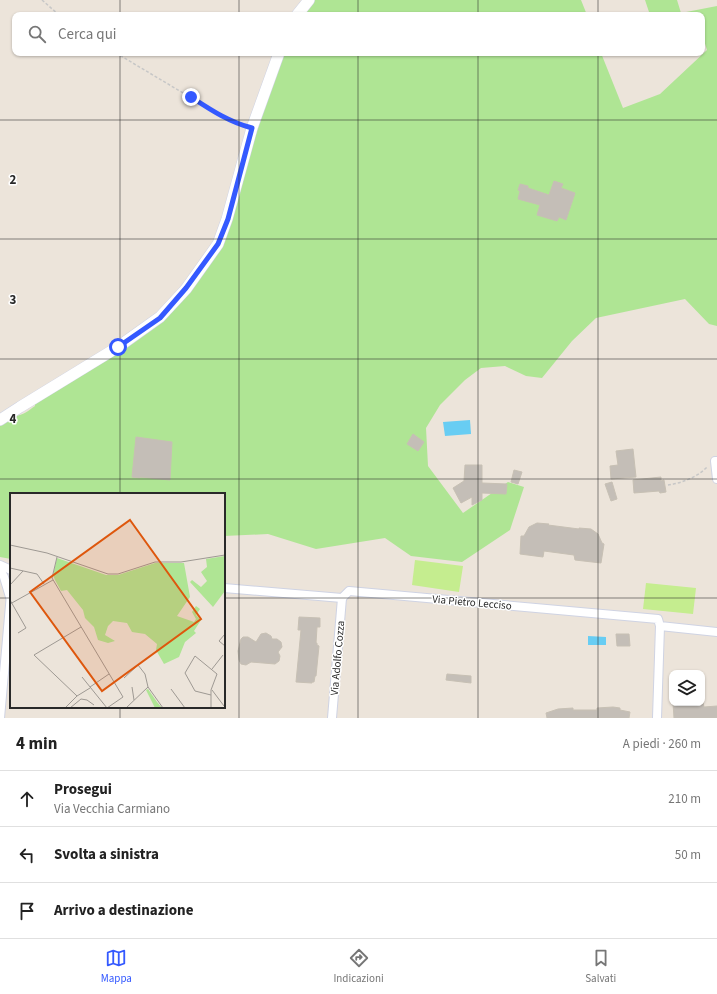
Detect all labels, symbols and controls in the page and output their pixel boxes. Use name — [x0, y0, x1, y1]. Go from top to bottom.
search box — [12, 12, 705, 56]
icon: search — [26, 23, 48, 45]
text: Cerca qui — [58, 24, 117, 45]
route end — [182, 88, 200, 106]
text: 2 — [10, 171, 17, 189]
text: 3 — [10, 291, 17, 309]
route start — [109, 338, 127, 356]
text: 4 — [10, 410, 17, 428]
inset map — [10, 493, 225, 708]
street label: Via Pietro Lecciso — [432, 592, 512, 613]
street label: Via Adolfo Cozza — [327, 620, 348, 696]
map controls — [669, 670, 705, 706]
button: layers — [669, 670, 705, 706]
text: 4 min — [16, 732, 57, 756]
text: A piedi · 260 m — [623, 735, 701, 753]
text: Prosegui — [54, 779, 112, 800]
icon: ahead — [16, 788, 38, 810]
text: 210 m — [668, 790, 701, 808]
text: Via Vecchia Carmiano — [54, 800, 170, 818]
icon: left — [16, 844, 38, 866]
text: Svolta a sinistra — [54, 844, 159, 865]
text: 50 m — [675, 846, 701, 864]
icon: arrive — [16, 900, 38, 922]
text: Arrivo a destinazione — [54, 900, 193, 921]
tab: Mappa — [101, 947, 132, 986]
tab: Indicazioni — [333, 947, 384, 986]
tab: Salvati — [585, 947, 616, 986]

